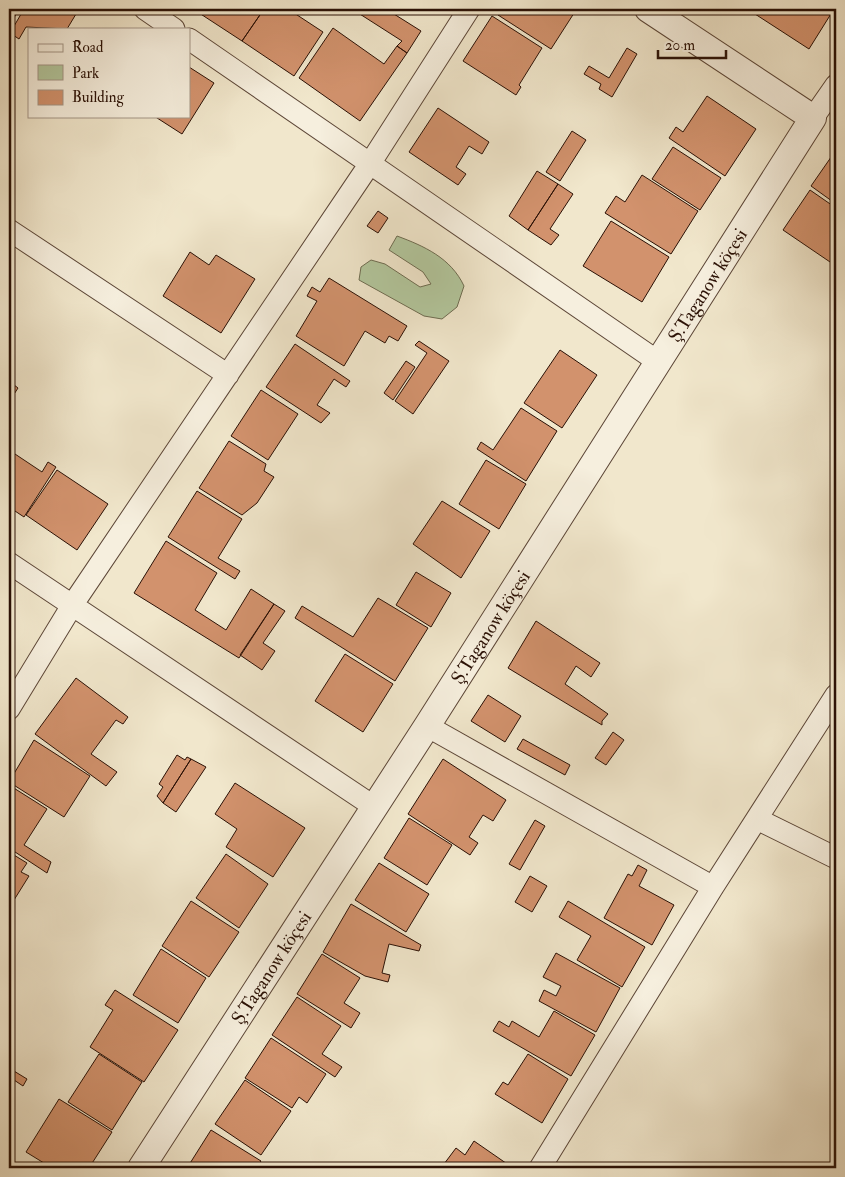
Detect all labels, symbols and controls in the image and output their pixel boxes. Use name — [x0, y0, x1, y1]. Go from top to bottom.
legend — [28, 28, 190, 118]
scale bar — [658, 28, 725, 60]
text: 20 m — [665, 36, 695, 55]
text: Road — [72, 38, 104, 57]
text: Park — [72, 64, 99, 83]
text: Building — [72, 88, 124, 107]
street label: Ş.Taganow köçesi — [663, 224, 753, 347]
street label: Ş.Taganow köçesi — [446, 566, 536, 689]
street label: Ş.Taganow köçesi — [226, 907, 317, 1029]

